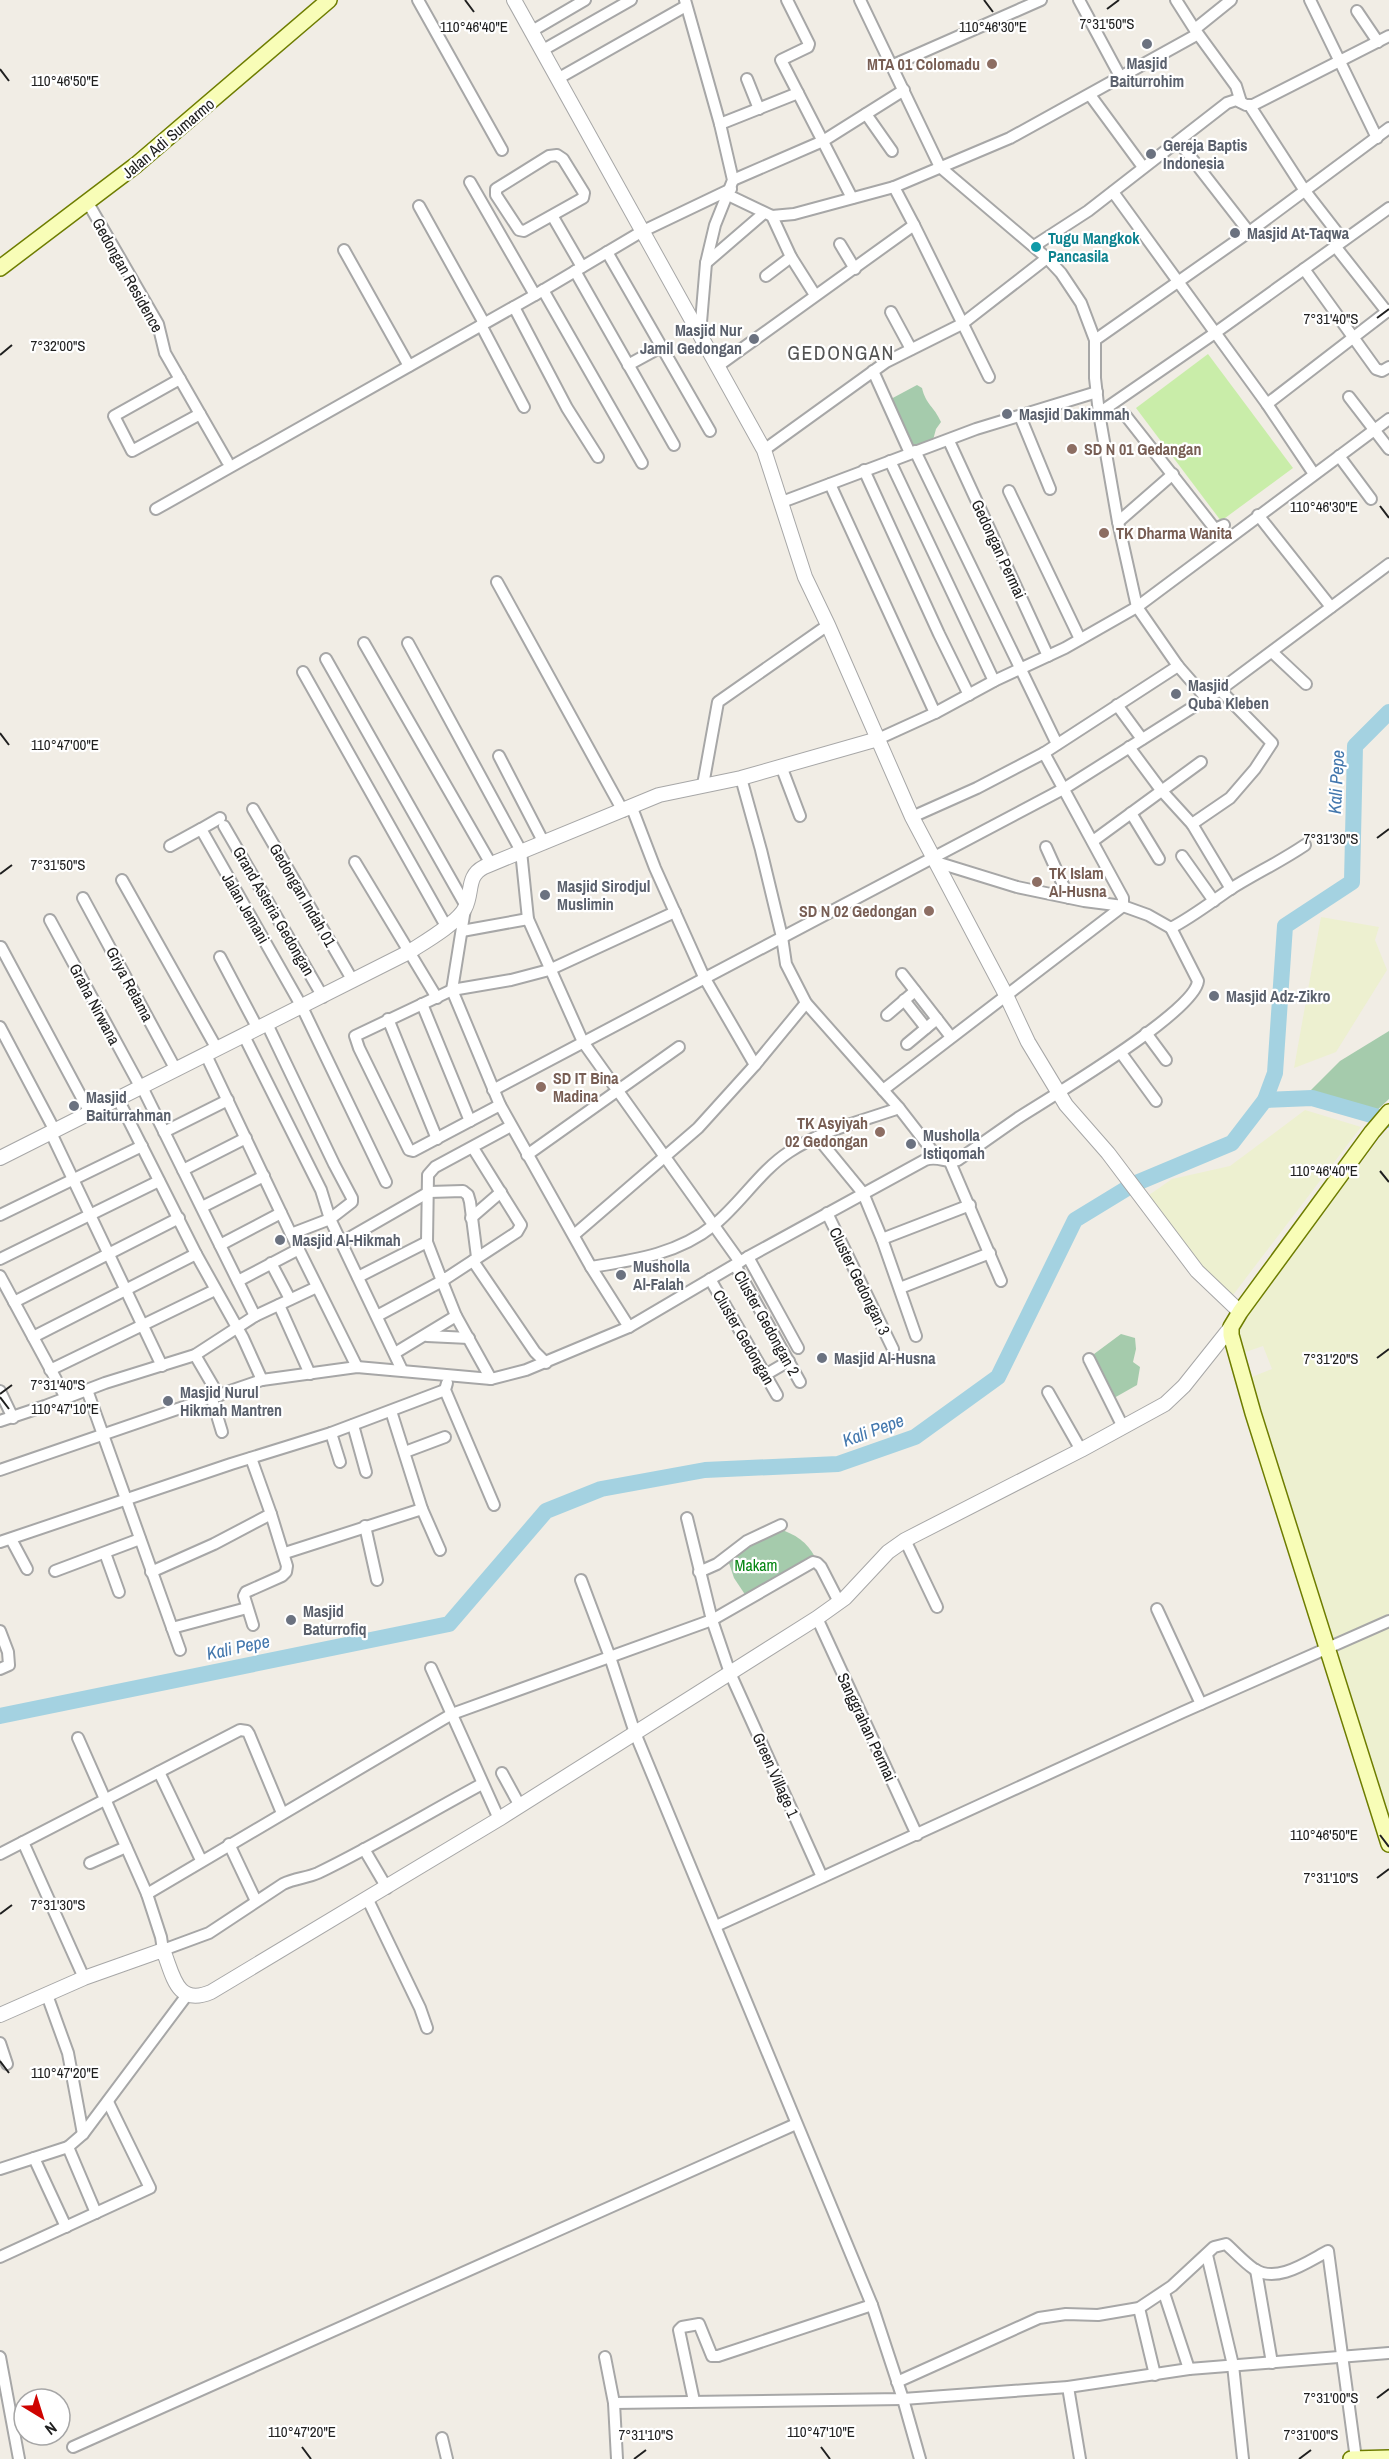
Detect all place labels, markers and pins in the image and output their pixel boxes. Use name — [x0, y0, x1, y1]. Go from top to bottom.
marker: Masjid Baiturrohim — [1140, 37, 1154, 51]
place label: Masjid Baiturrohim — [1110, 52, 1184, 92]
place label: MTA 01 Colomadu — [867, 53, 980, 75]
marker: MTA 01 Colomadu — [985, 57, 999, 71]
place label: Gereja Baptis Indonesia — [1163, 134, 1248, 174]
marker: Gereja Baptis Indonesia — [1144, 147, 1158, 161]
place label: Masjid At-Taqwa — [1247, 222, 1350, 244]
marker: Masjid At-Taqwa — [1228, 226, 1242, 240]
place label: Tugu Mangkok Pancasila — [1048, 227, 1140, 267]
marker: Tugu Mangkok Pancasila — [1029, 240, 1043, 254]
place label: Masjid Nur Jamil Gedongan — [640, 319, 743, 359]
marker: Masjid Nur Jamil Gedongan — [747, 332, 761, 346]
place label: Masjid Dakimmah — [1019, 403, 1130, 425]
marker: Masjid Dakimmah — [1000, 407, 1014, 421]
place label: SD N 01 Gedangan — [1084, 438, 1201, 460]
marker: SD N 01 Gedangan — [1065, 442, 1079, 456]
place label: TK Dharma Wanita — [1116, 522, 1233, 544]
marker: TK Dharma Wanita — [1097, 526, 1111, 540]
place label: Masjid Quba Kleben — [1188, 674, 1269, 714]
marker: Masjid Quba Kleben — [1169, 687, 1183, 701]
place label: TK Islam Al-Husna — [1049, 862, 1107, 902]
place label: Masjid Sirodjul Muslimin — [557, 875, 650, 915]
marker: TK Islam Al-Husna — [1030, 875, 1044, 889]
marker: Masjid Sirodjul Muslimin — [538, 888, 552, 902]
place label: SD N 02 Gedongan — [799, 900, 917, 922]
marker: SD N 02 Gedongan — [922, 904, 936, 918]
place label: Masjid Adz-Zikro — [1226, 985, 1331, 1007]
marker: Masjid Adz-Zikro — [1207, 989, 1221, 1003]
place label: SD IT Bina Madina — [553, 1067, 619, 1107]
marker: SD IT Bina Madina — [534, 1080, 548, 1094]
place label: Masjid Baiturrahman — [86, 1086, 171, 1126]
marker: Masjid Baiturrahman — [67, 1099, 81, 1113]
place label: TK Asyiyah 02 Gedongan — [785, 1112, 868, 1152]
place label: Musholla Istiqomah — [923, 1124, 985, 1164]
marker: TK Asyiyah 02 Gedongan — [873, 1125, 887, 1139]
marker: Musholla Istiqomah — [904, 1137, 918, 1151]
place label: Masjid Al-Hikmah — [292, 1229, 401, 1251]
marker: Masjid Al-Hikmah — [273, 1233, 287, 1247]
place label: Musholla Al-Falah — [633, 1255, 691, 1295]
marker: Musholla Al-Falah — [614, 1268, 628, 1282]
place label: Masjid Al-Husna — [834, 1347, 936, 1369]
marker: Masjid Al-Husna — [815, 1351, 829, 1365]
place label: Masjid Nurul Hikmah Mantren — [180, 1381, 282, 1421]
marker: Masjid Nurul Hikmah Mantren — [161, 1394, 175, 1408]
place label: Masjid Baturrofiq — [303, 1600, 366, 1640]
marker: Masjid Baturrofiq — [284, 1613, 298, 1627]

